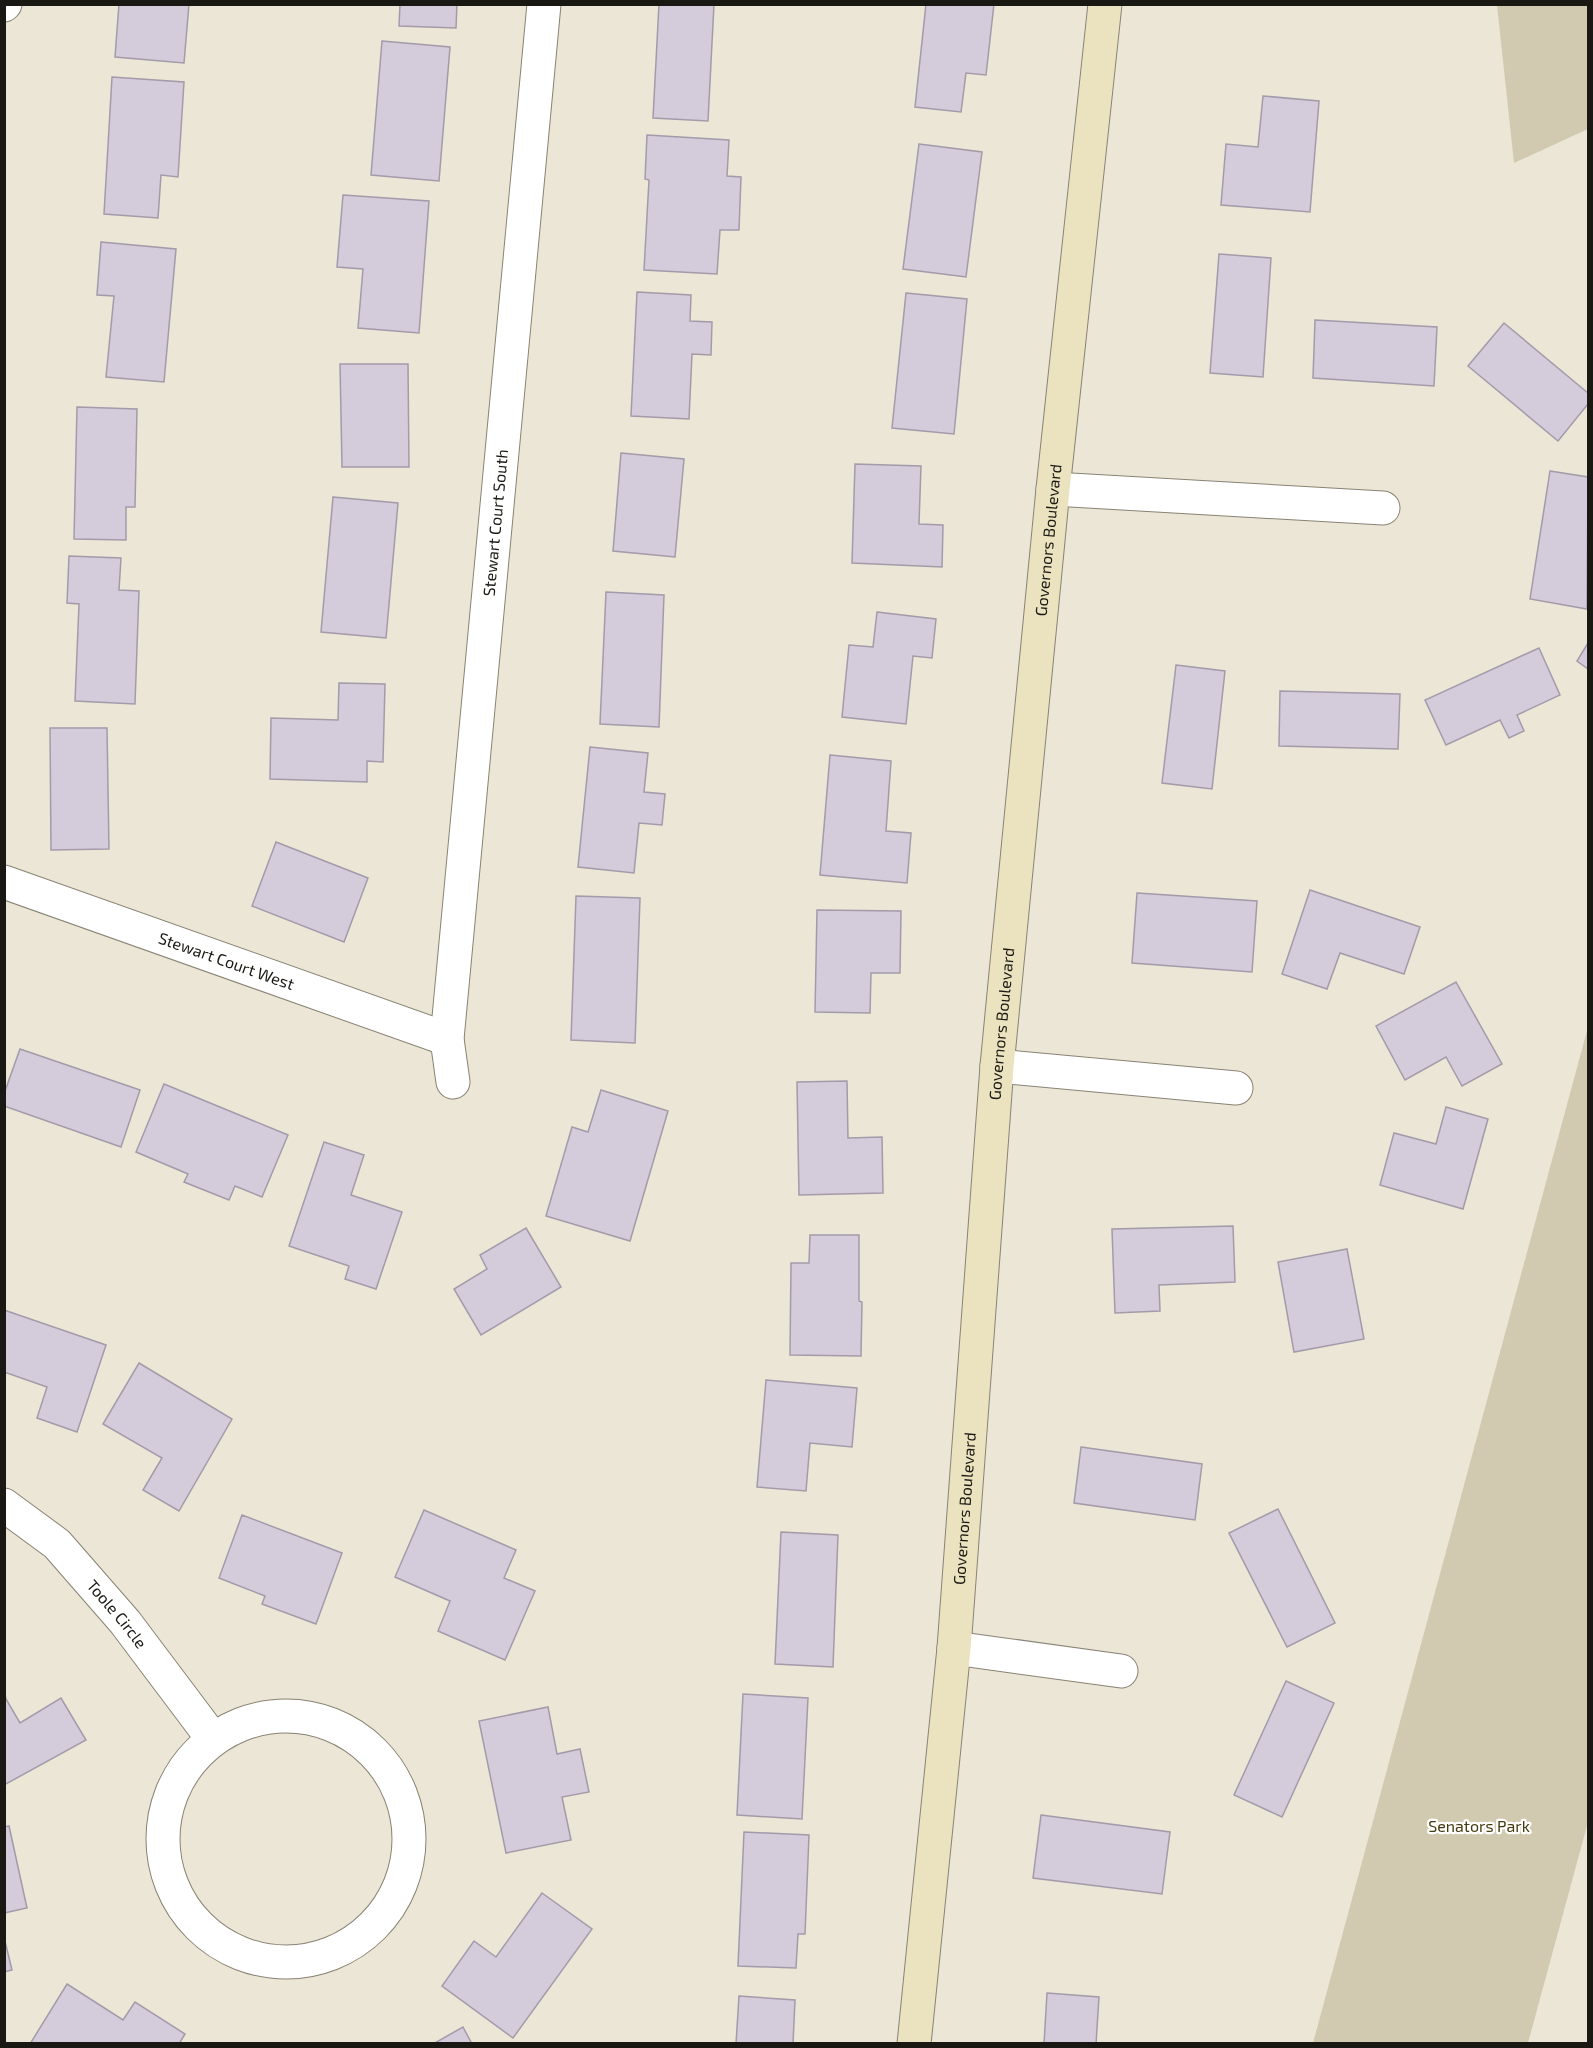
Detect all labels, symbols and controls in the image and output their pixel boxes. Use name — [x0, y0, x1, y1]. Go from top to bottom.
street label: Stewart Court South — [479, 448, 511, 597]
street label: Governors Boulevard — [1031, 463, 1065, 617]
street label: Stewart Court West — [156, 928, 297, 993]
street label: Governors Boulevard — [985, 947, 1017, 1101]
street label: Governors Boulevard — [949, 1431, 979, 1585]
street label: Toole Circle — [83, 1576, 151, 1652]
park label: Senators Park — [1428, 1816, 1530, 1835]

